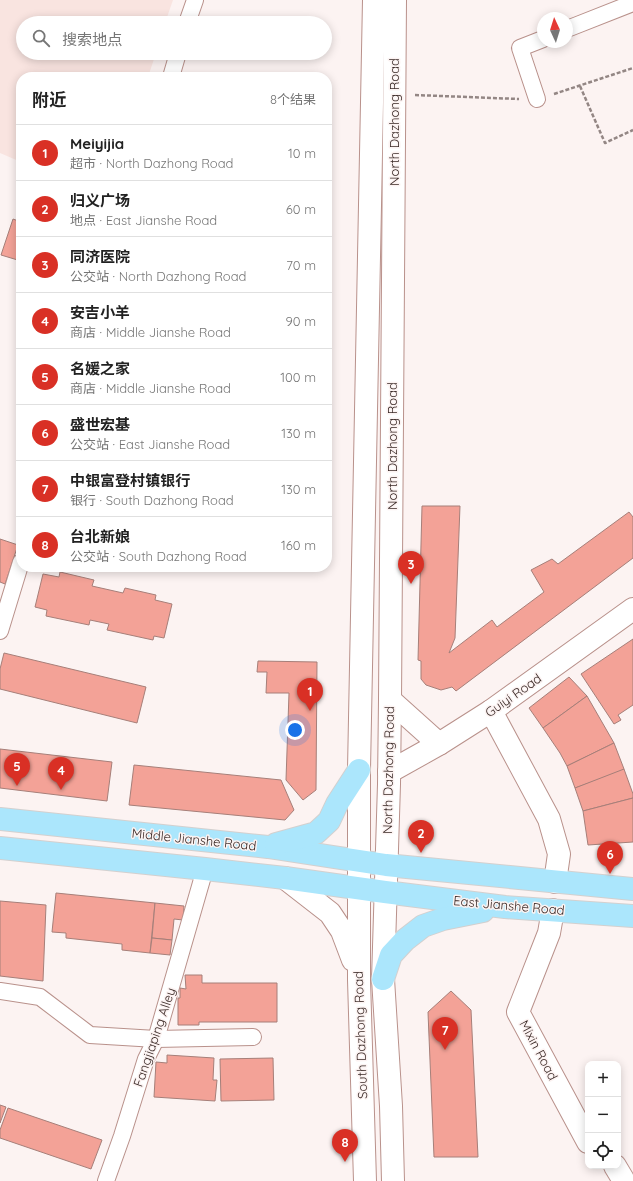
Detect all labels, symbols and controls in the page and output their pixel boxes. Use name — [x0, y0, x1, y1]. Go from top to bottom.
north arrow — [537, 12, 573, 48]
search box — [16, 16, 332, 60]
icon: search — [30, 27, 52, 49]
text: 搜索地点 — [62, 30, 122, 49]
street label: North Dazhong Road — [386, 58, 402, 186]
text: 附近 — [32, 89, 66, 110]
text: 8个结果 — [270, 91, 316, 107]
text: Meiyijia — [70, 134, 124, 153]
text: 1 — [42, 145, 48, 161]
text: 10 m — [288, 145, 316, 161]
text: 超市 · North Dazhong Road — [70, 155, 233, 171]
text: 归义广场 — [70, 191, 130, 210]
text: 2 — [41, 201, 49, 217]
text: 60 m — [286, 201, 316, 217]
text: 地点 · East Jianshe Road — [70, 212, 217, 228]
text: 同济医院 — [70, 247, 130, 266]
text: 3 — [42, 257, 48, 273]
text: 70 m — [286, 257, 316, 273]
text: 公交站 · North Dazhong Road — [70, 268, 246, 284]
text: 安吉小羊 — [70, 303, 130, 322]
text: 4 — [41, 313, 49, 329]
text: 90 m — [286, 313, 316, 329]
text: 商店 · Middle Jianshe Road — [70, 324, 231, 340]
text: 名媛之家 — [70, 359, 130, 378]
text: 5 — [41, 369, 49, 385]
text: 100 m — [280, 369, 316, 385]
text: 商店 · Middle Jianshe Road — [70, 380, 231, 396]
street label: North Dazhong Road — [384, 382, 400, 510]
text: 盛世宏基 — [70, 415, 130, 434]
text: 6 — [41, 425, 49, 441]
text: 130 m — [281, 425, 316, 441]
text: 公交站 · East Jianshe Road — [70, 436, 230, 452]
text: 中银富登村镇银行 — [70, 471, 190, 490]
text: 7 — [41, 481, 49, 497]
text: 130 m — [281, 481, 316, 497]
text: 银行 · South Dazhong Road — [70, 492, 234, 508]
text: 台北新娘 — [70, 527, 130, 546]
text: 8 — [41, 537, 49, 553]
text: 160 m — [281, 537, 316, 553]
text: 公交站 · South Dazhong Road — [70, 548, 247, 564]
pin: 3 — [398, 551, 424, 584]
street label: Guiyi Road — [482, 670, 544, 720]
pin: 1 — [297, 678, 323, 711]
street label: North Dazhong Road — [379, 706, 397, 834]
your location — [285, 720, 305, 740]
pin: 5 — [4, 753, 30, 786]
pin: 4 — [48, 757, 74, 790]
pin: 2 — [408, 820, 434, 853]
street label: Middle Jianshe Road — [131, 824, 257, 854]
pin: 6 — [597, 841, 623, 874]
street label: East Jianshe Road — [453, 892, 565, 918]
street label: South Dazhong Road — [350, 971, 370, 1099]
street label: Fangjiaping Alley — [130, 985, 178, 1089]
pin: 7 — [432, 1017, 458, 1050]
street label: Mixin Road — [516, 1017, 562, 1083]
map controls — [585, 1061, 621, 1169]
button: + — [585, 1061, 621, 1097]
button: − — [585, 1097, 621, 1133]
pin: 8 — [332, 1129, 358, 1162]
button: locate — [585, 1133, 621, 1169]

